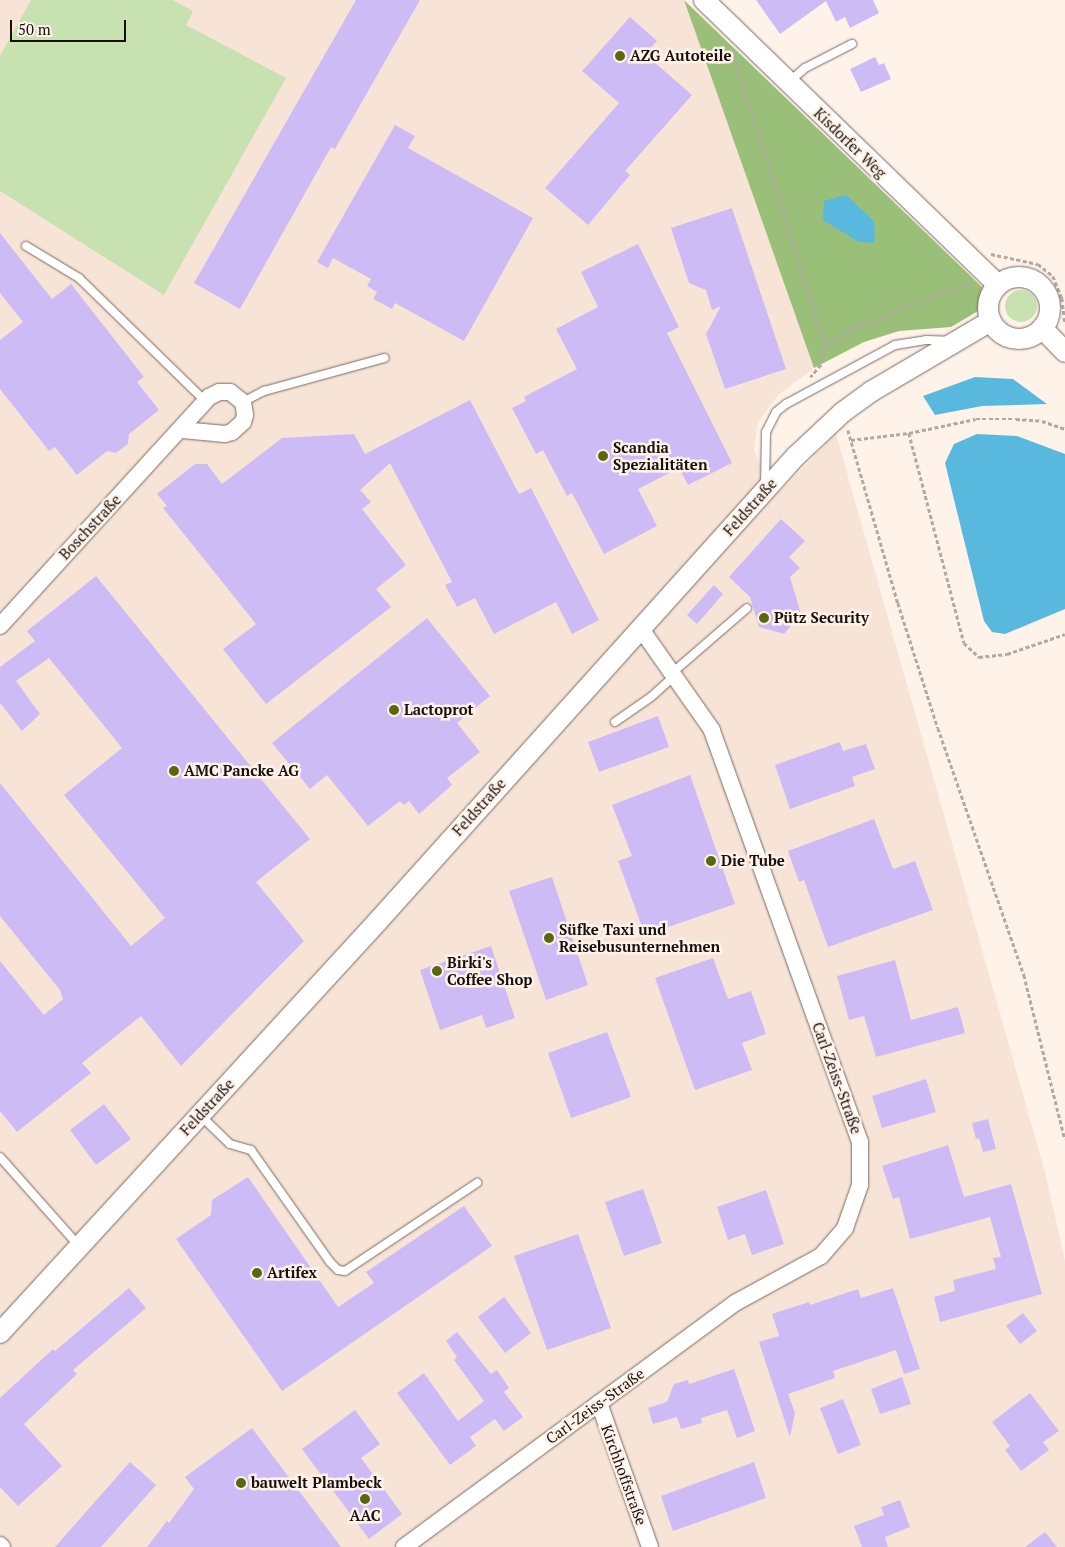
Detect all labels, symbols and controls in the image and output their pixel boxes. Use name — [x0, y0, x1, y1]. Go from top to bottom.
scale bar — [12, 10, 129, 42]
text: 50 m — [18, 19, 51, 39]
place label: AZG Autoteile — [630, 47, 732, 65]
marker: AZG Autoteile — [614, 50, 626, 62]
street label: Kisdorfer Weg — [810, 104, 890, 182]
place label: Scandia Spezialitäten — [613, 438, 708, 473]
marker: Scandia Spezialitäten — [597, 450, 609, 462]
street label: Feldstraße — [720, 475, 780, 539]
street label: Boschstraße — [55, 491, 125, 563]
place label: Pütz Security — [774, 609, 869, 627]
marker: Pütz Security — [758, 612, 770, 624]
place label: Lactoprot — [404, 701, 473, 719]
marker: Lactoprot — [388, 704, 400, 716]
place label: AMC Pancke AG — [184, 762, 299, 780]
marker: AMC Pancke AG — [168, 765, 180, 777]
street label: Feldstraße — [449, 775, 509, 839]
place label: Die Tube — [721, 852, 785, 870]
marker: Die Tube — [705, 855, 717, 867]
place label: Süfke Taxi und Reisebusunternehmen — [559, 920, 720, 955]
marker: Süfke Taxi und Reisebusunternehmen — [543, 932, 555, 944]
place label: Birki's Coffee Shop — [447, 953, 532, 988]
marker: Birki's Coffee Shop — [431, 965, 443, 977]
street label: Carl-Zeiss-Straße — [808, 1020, 866, 1136]
street label: Feldstraße — [176, 1075, 238, 1139]
place label: Artifex — [267, 1264, 317, 1282]
marker: Artifex — [251, 1267, 263, 1279]
street label: Carl-Zeiss-Straße — [542, 1364, 648, 1448]
street label: Kirchhoffstraße — [597, 1422, 651, 1528]
place label: bauwelt Plambeck — [251, 1474, 382, 1492]
marker: bauwelt Plambeck — [235, 1477, 247, 1489]
marker: AAC — [359, 1493, 371, 1505]
place label: AAC — [350, 1507, 380, 1525]

